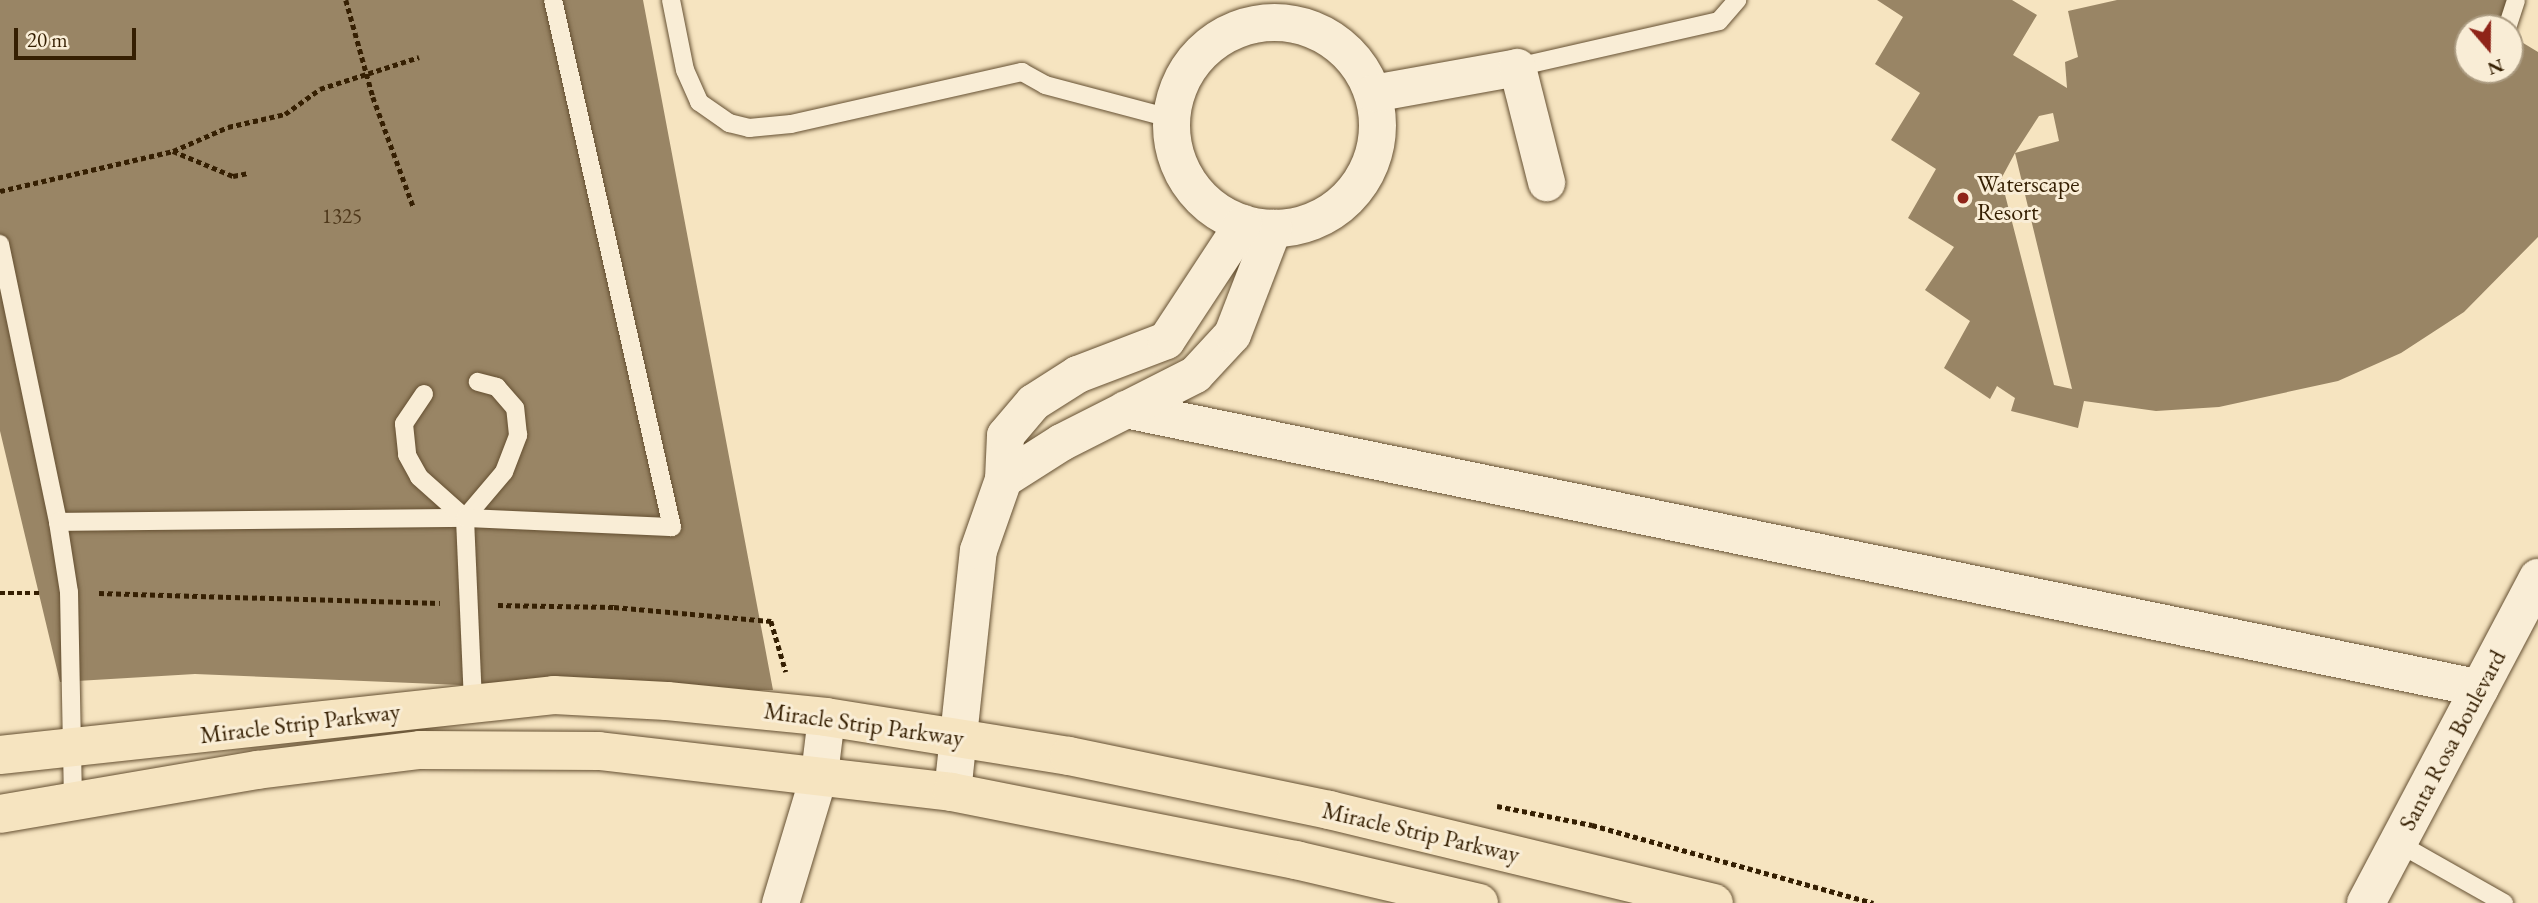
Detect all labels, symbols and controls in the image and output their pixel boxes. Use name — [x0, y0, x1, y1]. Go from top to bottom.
scale bar — [18, 14, 140, 58]
north arrow — [2454, 14, 2524, 84]
text: 20 m — [27, 26, 68, 53]
text: N — [2484, 53, 2507, 82]
place label: Waterscape Resort — [1977, 170, 2080, 226]
marker: Waterscape Resort — [1955, 190, 1971, 206]
house number: 1325 — [322, 203, 362, 229]
street label: Santa Rosa Boulevard — [2392, 645, 2512, 835]
street label: Miracle Strip Parkway — [198, 696, 402, 750]
street label: Miracle Strip Parkway — [762, 696, 966, 752]
street label: Miracle Strip Parkway — [1320, 795, 1522, 869]

